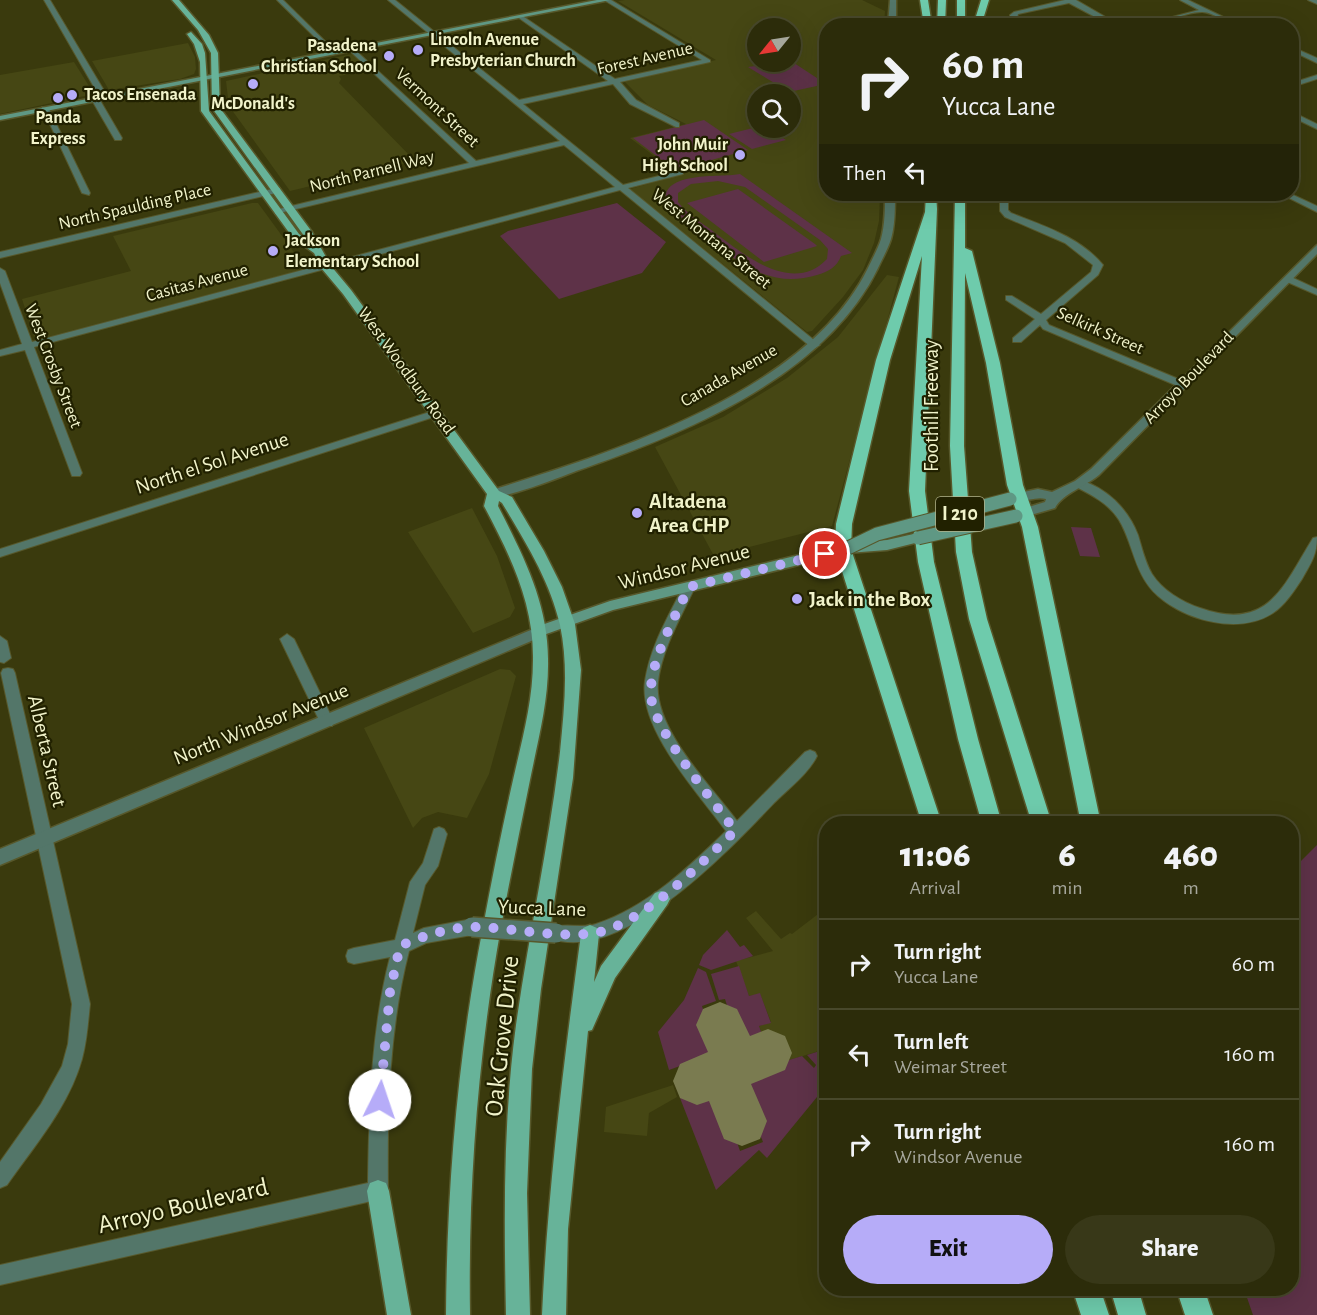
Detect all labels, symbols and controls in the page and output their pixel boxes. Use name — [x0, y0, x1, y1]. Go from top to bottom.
north arrow — [747, 18, 801, 72]
map controls — [747, 18, 801, 138]
place label: Lincoln Avenue Presbyterian Church — [430, 31, 576, 70]
place label: Pasadena Christian School — [261, 37, 377, 76]
street label: Forest Avenue — [595, 39, 695, 79]
icon: right — [843, 42, 921, 120]
marker: Lincoln Avenue Presbyterian Church — [411, 43, 425, 57]
text: 60 m — [942, 44, 1024, 86]
marker: Pasadena Christian School — [382, 49, 396, 63]
street label: Vermont Street — [392, 65, 482, 151]
marker: McDonald's — [246, 77, 260, 91]
button: search — [747, 84, 801, 138]
place label: Tacos Ensenada — [84, 86, 197, 104]
marker: Tacos Ensenada — [65, 88, 79, 102]
marker: Panda Express — [51, 91, 65, 105]
text: Yucca Lane — [942, 93, 1056, 120]
place label: McDonald's — [211, 95, 295, 113]
place label: Panda Express — [30, 109, 86, 148]
place label: John Muir High School — [642, 136, 729, 175]
street label: North Parnell Way — [308, 148, 436, 196]
marker: John Muir High School — [733, 148, 747, 162]
icon: left — [899, 156, 932, 189]
text: Then — [843, 162, 887, 184]
street label: North Spaulding Place — [57, 181, 213, 233]
street label: West Montana Street — [648, 186, 774, 293]
place label: Jackson Elementary School — [285, 232, 420, 271]
marker: Jackson Elementary School — [266, 244, 280, 258]
street label: Casitas Avenue — [144, 261, 250, 305]
street label: West Crosby Street — [21, 301, 85, 431]
street label: West Woodbury Road — [354, 304, 458, 438]
street label: Selkirk Street — [1054, 304, 1146, 358]
street label: Arroyo Boulevard — [1141, 328, 1237, 428]
street label: Foothill Freeway — [921, 340, 942, 472]
street label: Canada Avenue — [678, 341, 780, 411]
street label: North el Sol Avenue — [133, 428, 291, 498]
place label: Altadena Area CHP — [649, 491, 729, 536]
road number: I 210 — [936, 497, 984, 531]
marker: Altadena Area CHP — [630, 506, 644, 520]
pin — [799, 528, 850, 579]
icon: arrive — [808, 537, 841, 570]
street label: Windsor Avenue — [616, 540, 752, 594]
place label: Jack in the Box — [809, 589, 931, 610]
marker: Jack in the Box — [790, 592, 804, 606]
street label: North Windsor Avenue — [170, 679, 352, 769]
street label: Alberta Street — [24, 693, 70, 809]
text: 11:06 — [900, 837, 971, 873]
text: 6 — [1058, 837, 1076, 873]
text: 460 — [1163, 837, 1218, 873]
text: Arrival — [910, 878, 961, 898]
text: min — [1052, 878, 1083, 898]
text: m — [1183, 878, 1199, 898]
street label: Yucca Lane — [498, 896, 586, 920]
text: Turn right — [894, 941, 981, 963]
icon: right — [843, 948, 876, 981]
text: 60 m — [1232, 953, 1275, 975]
street label: Oak Grove Drive — [481, 954, 523, 1118]
text: Yucca Lane — [894, 967, 978, 987]
text: Turn left — [894, 1031, 968, 1053]
icon: left — [843, 1038, 876, 1071]
text: 160 m — [1224, 1043, 1275, 1065]
text: Weimar Street — [894, 1057, 1007, 1077]
position arrow — [348, 1068, 412, 1132]
text: Turn right — [894, 1121, 981, 1143]
icon: right — [843, 1128, 876, 1161]
text: 160 m — [1224, 1133, 1275, 1155]
text: Windsor Avenue — [894, 1147, 1022, 1167]
street label: Arroyo Boulevard — [95, 1174, 271, 1238]
button: Exit — [843, 1215, 1053, 1284]
button: Share — [1065, 1215, 1275, 1284]

